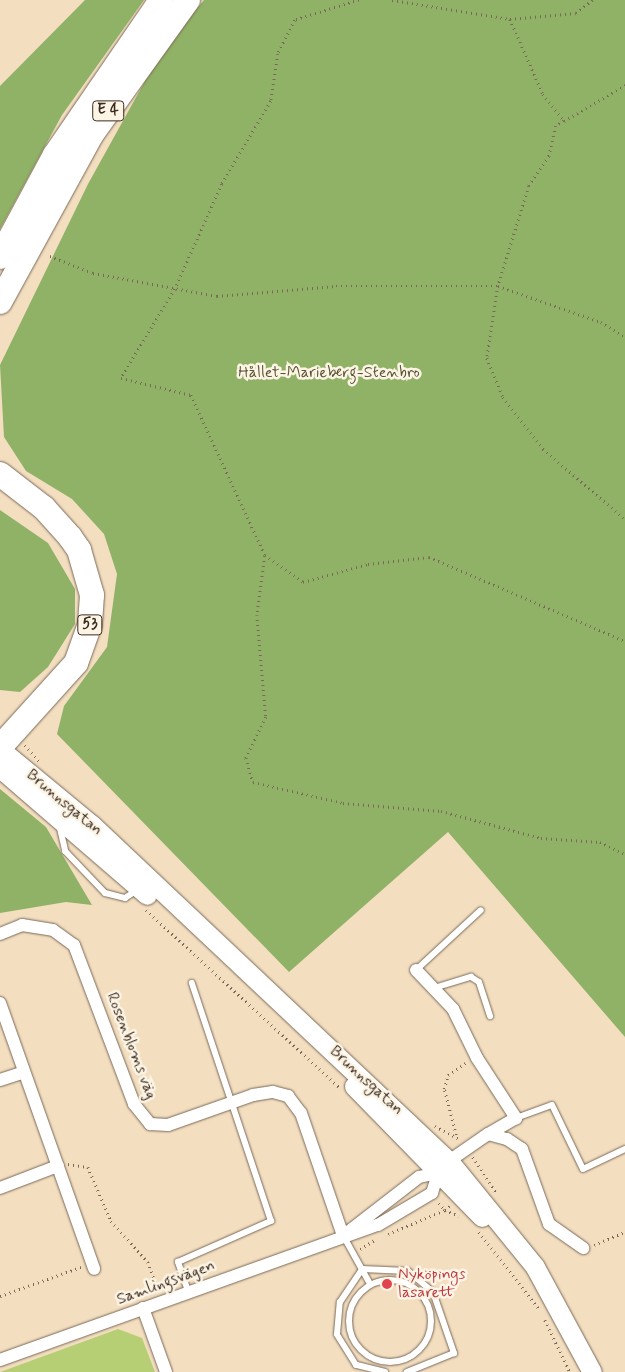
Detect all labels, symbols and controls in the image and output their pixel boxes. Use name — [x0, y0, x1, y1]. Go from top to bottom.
road number: E 4 — [92, 98, 124, 124]
park label: Hållet-Marieberg-Stenbro — [238, 363, 420, 383]
road number: 53 — [76, 612, 104, 638]
street label: Brunnsgatan — [22, 766, 106, 840]
street label: Rosenbloms väg — [102, 990, 160, 1102]
street label: Brunnsgatan — [325, 1042, 407, 1120]
street label: Samlingsvägen — [114, 1256, 218, 1310]
place label: Nyköpings lasarett — [398, 1265, 465, 1303]
marker: Nyköpings lasarett — [380, 1277, 394, 1291]

